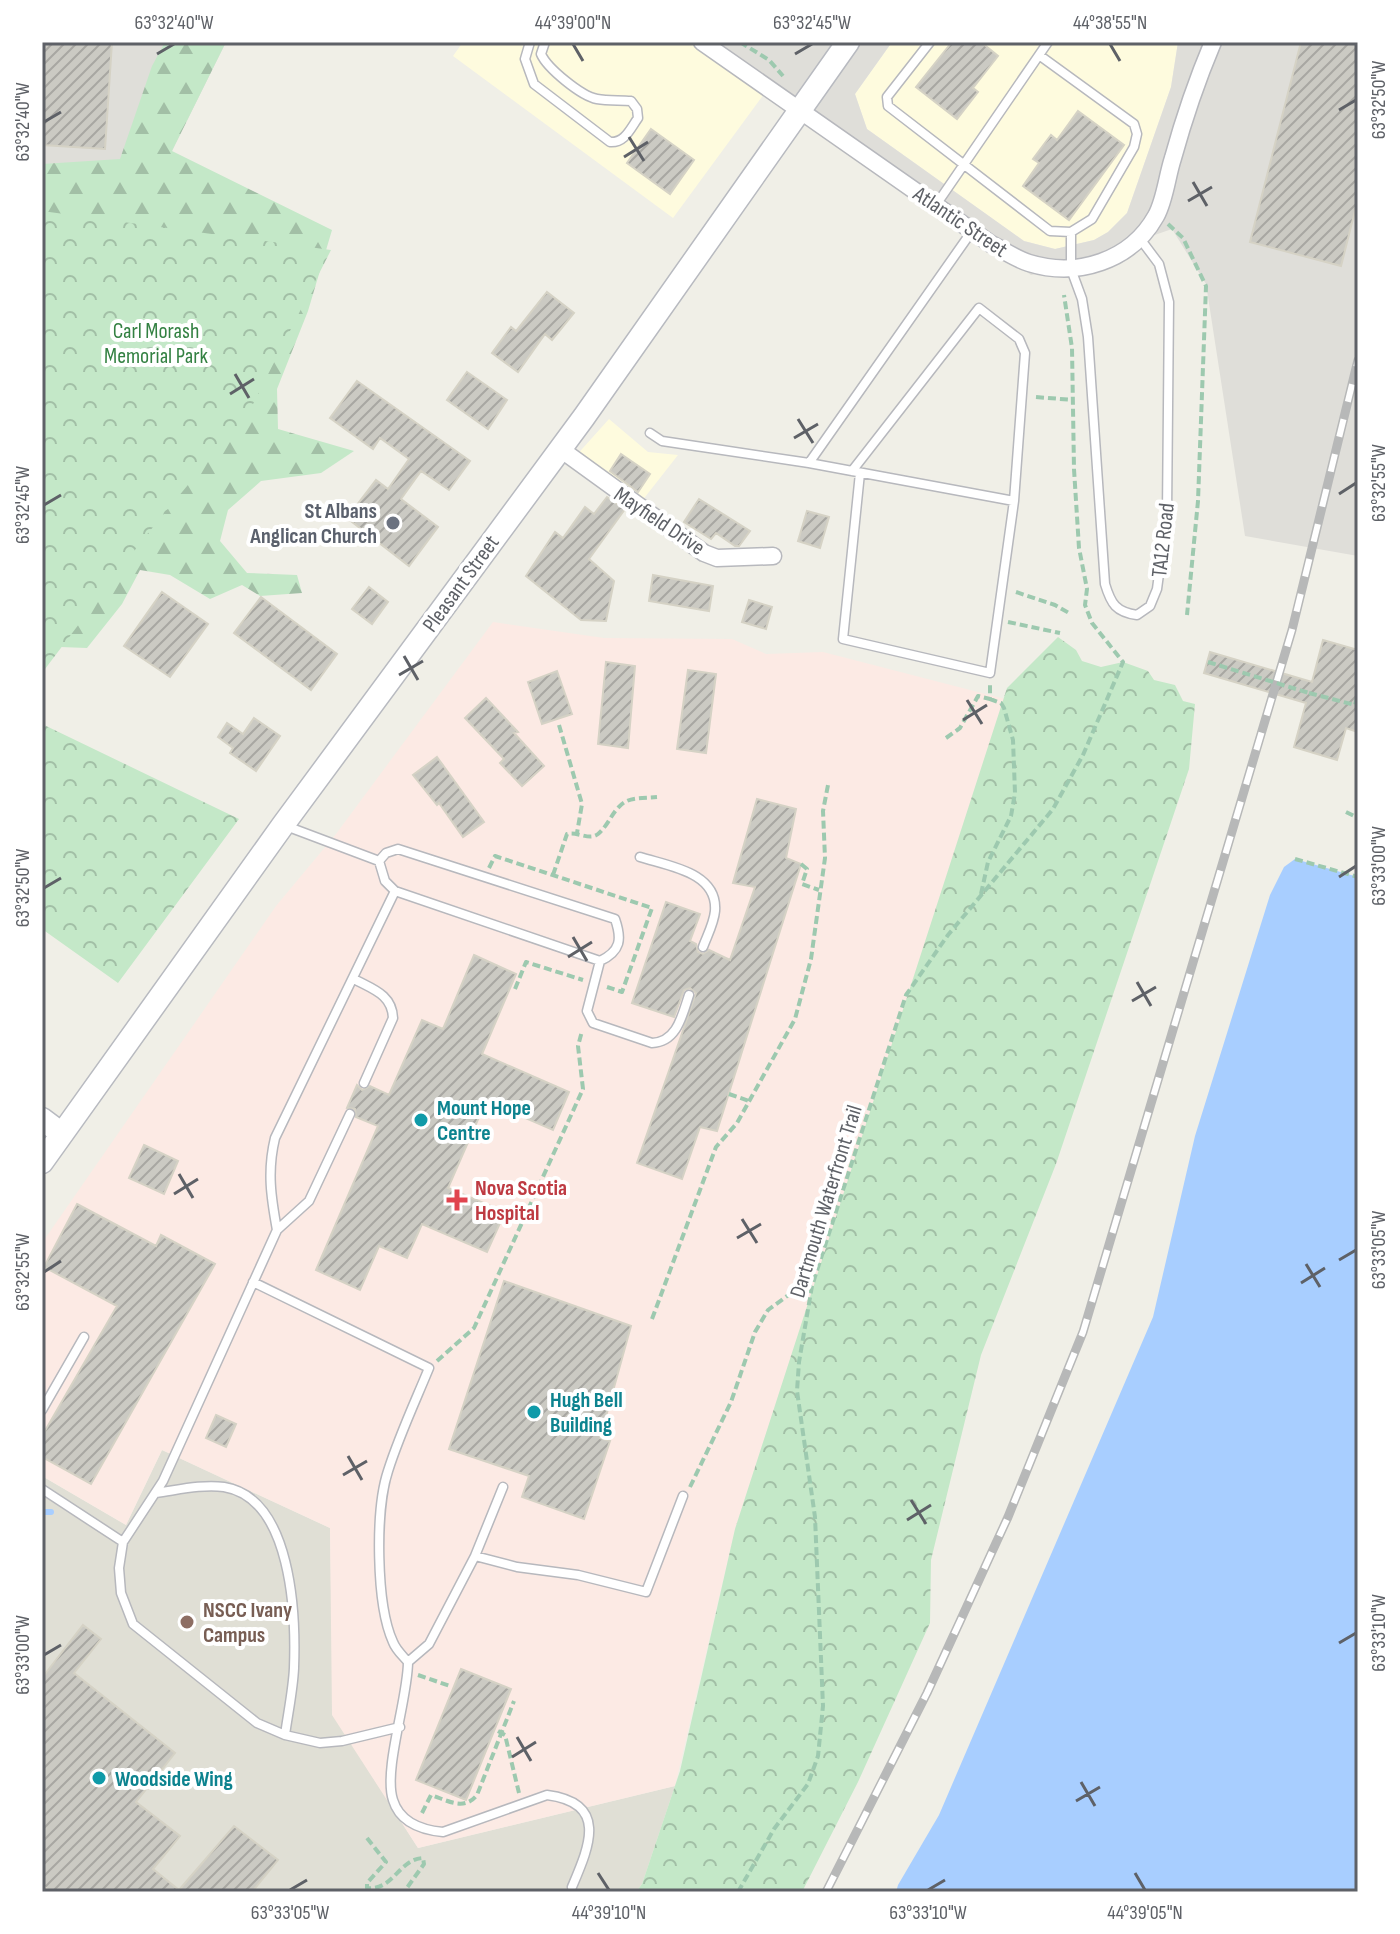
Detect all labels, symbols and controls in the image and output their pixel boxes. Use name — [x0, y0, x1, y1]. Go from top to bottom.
text: 63°32'40"W — [134, 11, 214, 35]
text: 44°39'00"N — [535, 11, 611, 35]
text: 63°32'45"W — [773, 11, 851, 35]
text: 44°38'55"N — [1073, 11, 1147, 35]
text: 63°32'50"W — [1367, 61, 1391, 139]
text: 63°32'40"W — [11, 82, 35, 162]
street label: Atlantic Street — [907, 180, 1013, 264]
park label: Carl Morash Memorial Park — [104, 318, 209, 370]
text: 63°32'55"W — [1367, 444, 1391, 522]
text: 63°32'45"W — [11, 466, 35, 544]
street label: Mayfield Drive — [609, 481, 710, 561]
place label: St Albans Anglican Church — [249, 498, 377, 550]
street label: TA12 Road — [1146, 502, 1181, 579]
marker: St Albans Anglican Church — [384, 514, 402, 532]
street label: Pleasant Street — [417, 530, 506, 638]
text: 63°33'00"W — [1367, 826, 1391, 906]
text: 63°32'50"W — [11, 849, 35, 927]
place label: Mount Hope Centre — [437, 1095, 531, 1147]
street label: Dartmouth Waterfront Trail — [784, 1102, 869, 1301]
marker: Mount Hope Centre — [412, 1111, 430, 1129]
place label: Nova Scotia Hospital — [475, 1175, 567, 1227]
marker: Nova Scotia Hospital — [446, 1189, 468, 1211]
text: 63°33'05"W — [1367, 1211, 1391, 1289]
text: 63°32'55"W — [11, 1233, 35, 1311]
place label: Hugh Bell Building — [550, 1387, 623, 1439]
marker: Hugh Bell Building — [525, 1403, 543, 1421]
text: 63°33'10"W — [1367, 1594, 1391, 1672]
place label: NSCC Ivany Campus — [203, 1597, 292, 1649]
marker: NSCC Ivany Campus — [178, 1613, 196, 1631]
text: 63°33'00"W — [11, 1615, 35, 1695]
place label: Woodside Wing — [115, 1766, 233, 1793]
marker: Woodside Wing — [90, 1769, 108, 1787]
text: 63°33'05"W — [251, 1901, 329, 1925]
text: 44°39'10"N — [572, 1901, 646, 1925]
text: 63°33'10"W — [889, 1901, 967, 1925]
text: 44°39'05"N — [1107, 1901, 1183, 1925]

